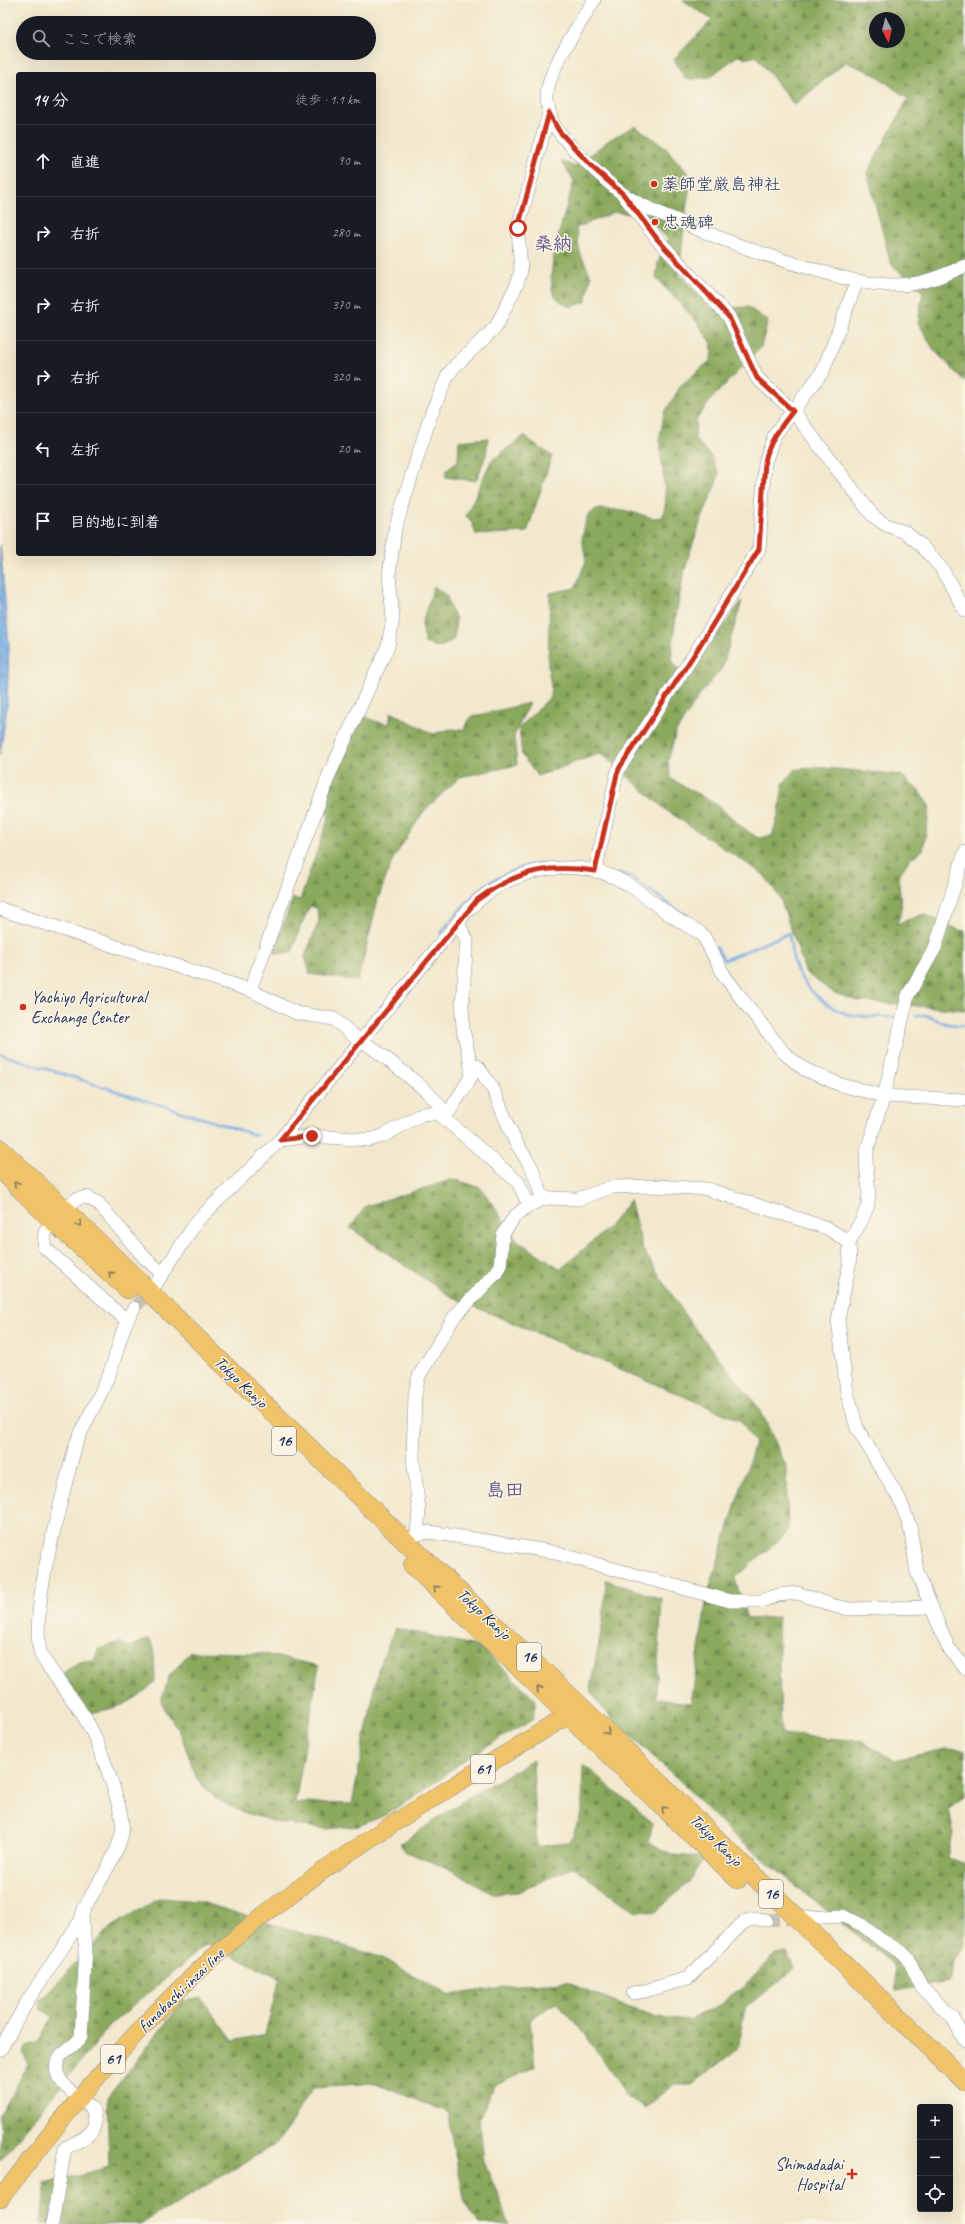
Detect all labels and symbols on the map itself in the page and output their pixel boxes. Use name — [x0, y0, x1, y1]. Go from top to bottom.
north arrow — [869, 12, 905, 48]
place label: 薬師堂厳島神社 — [662, 174, 781, 195]
marker: 薬師堂厳島神社 — [649, 179, 659, 189]
place label: 忠魂碑 — [663, 212, 714, 233]
marker: 忠魂碑 — [650, 217, 660, 227]
route start — [509, 219, 527, 237]
district label: 桑納 — [534, 232, 572, 256]
place label: Yachiyo Agricultural Exchange Center — [31, 987, 149, 1028]
marker: Yachiyo Agricultural Exchange Center — [18, 1002, 28, 1012]
route end — [303, 1127, 321, 1145]
one-way arrow — [13, 1181, 21, 1189]
one-way arrow — [74, 1219, 82, 1227]
one-way arrow — [108, 1271, 116, 1278]
street label: Tokyo Kanjo — [210, 1351, 273, 1413]
road number: 16 — [272, 1427, 296, 1455]
district label: 島田 — [486, 1478, 524, 1502]
street label: Tokyo Kanjo — [453, 1584, 516, 1645]
one-way arrow — [433, 1585, 441, 1593]
road number: 16 — [517, 1643, 541, 1671]
one-way arrow — [536, 1686, 544, 1693]
one-way arrow — [602, 1727, 610, 1735]
road number: 61 — [471, 1755, 495, 1783]
one-way arrow — [661, 1806, 669, 1814]
street label: Tokyo Kanjo — [685, 1809, 748, 1872]
road number: 16 — [759, 1880, 783, 1908]
street label: funabashi-inzai line — [133, 1943, 230, 2036]
road number: 61 — [101, 2045, 125, 2073]
place label: Shimadadai Hospital — [775, 2154, 846, 2195]
marker: Shimadadai Hospital — [846, 2168, 858, 2180]

